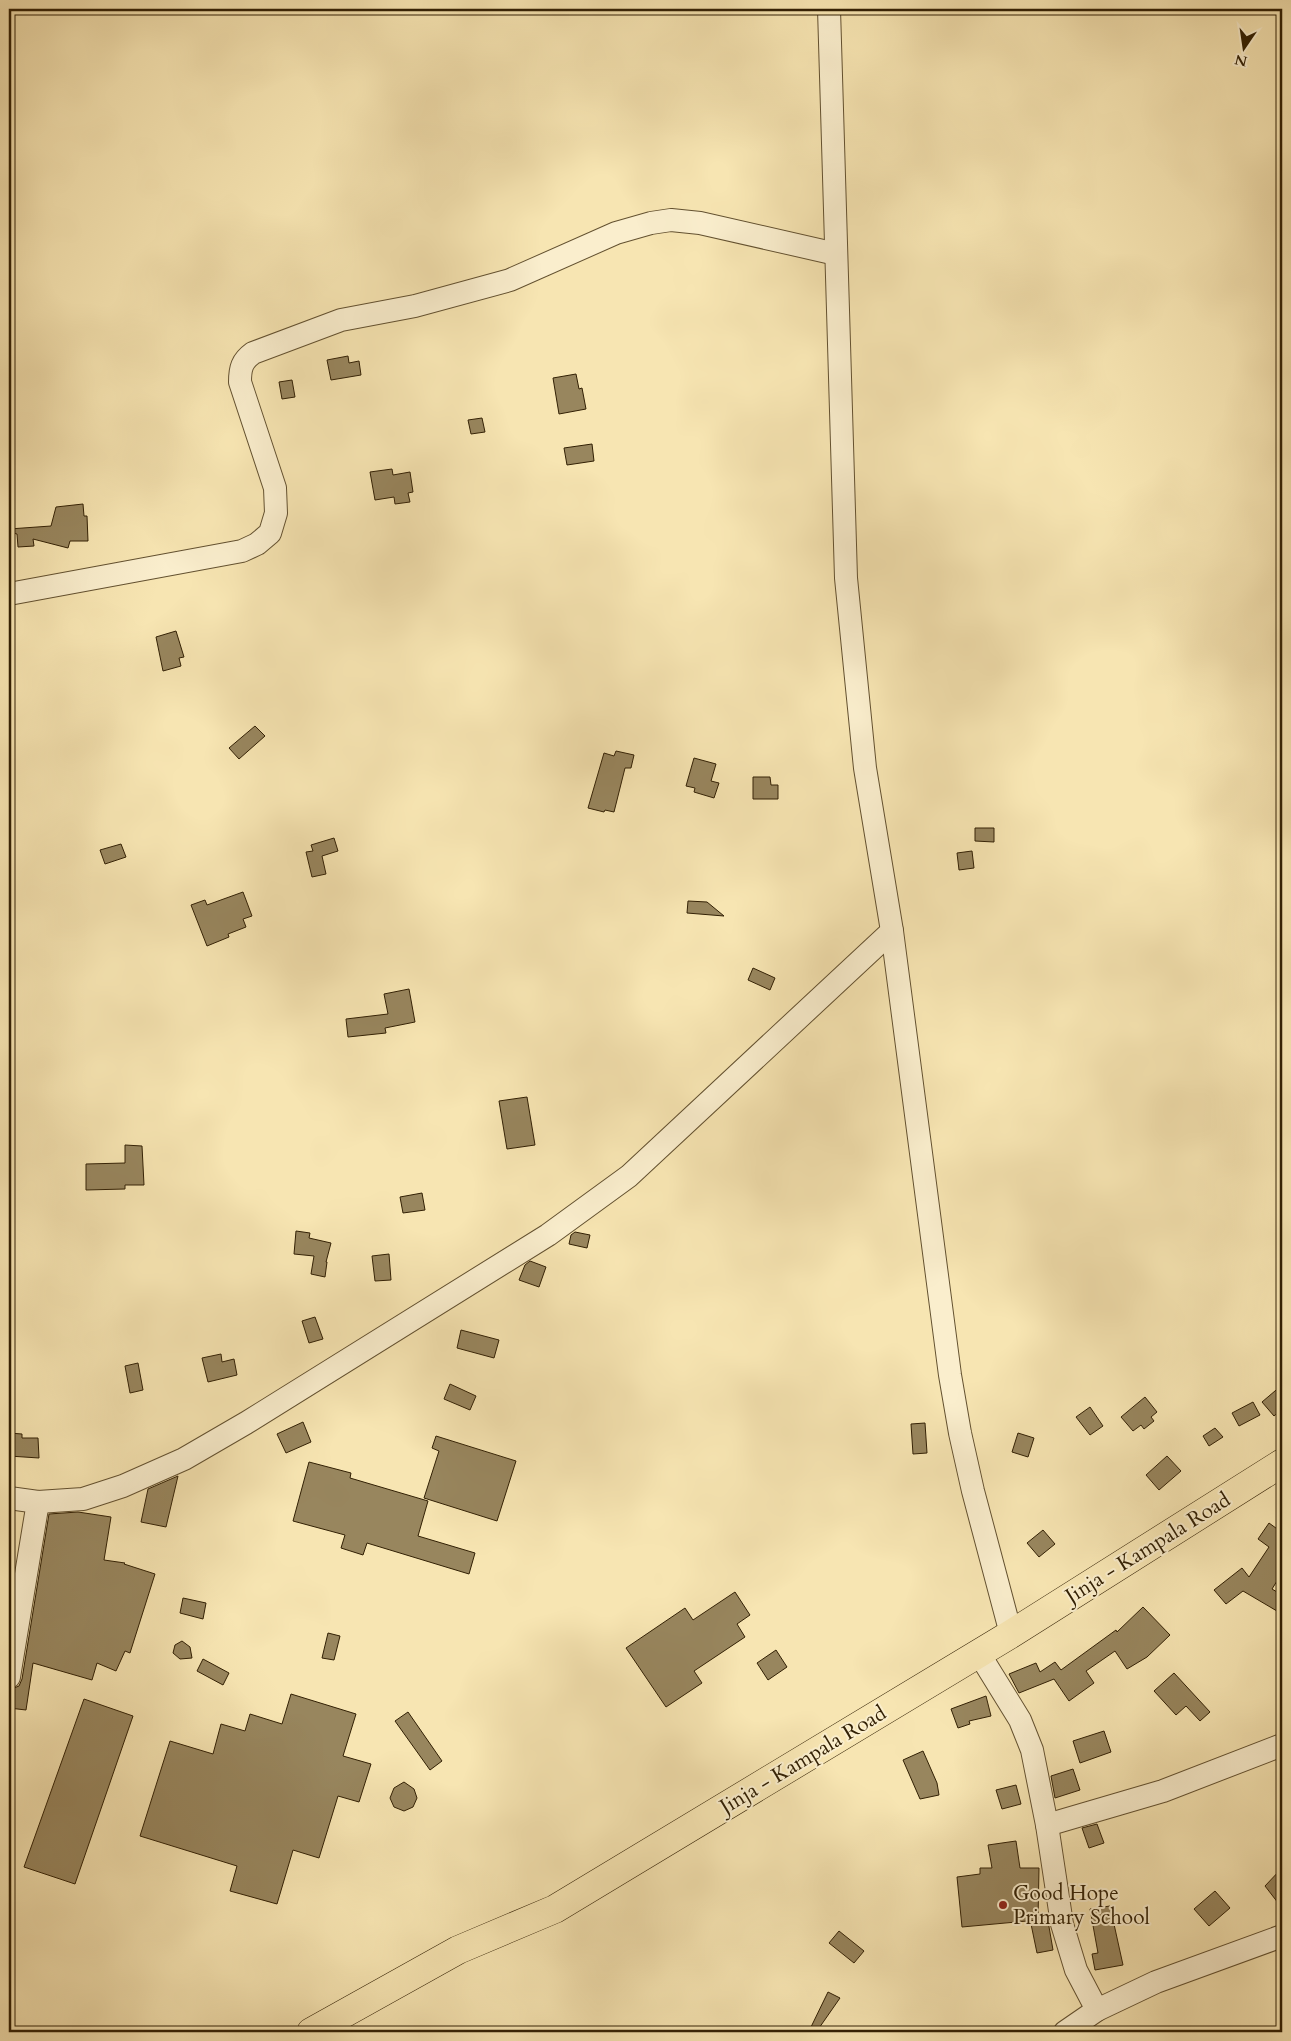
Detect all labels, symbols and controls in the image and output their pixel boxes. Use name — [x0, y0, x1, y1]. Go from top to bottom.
north arrow — [1218, 22, 1268, 72]
text: N — [1233, 50, 1249, 71]
street label: Jinja - Kampala Road — [1057, 1485, 1236, 1612]
street label: Jinja - Kampala Road — [712, 1699, 892, 1823]
place label: Good Hope Primary School — [1013, 1879, 1150, 1932]
marker: Good Hope Primary School — [997, 1899, 1009, 1911]

